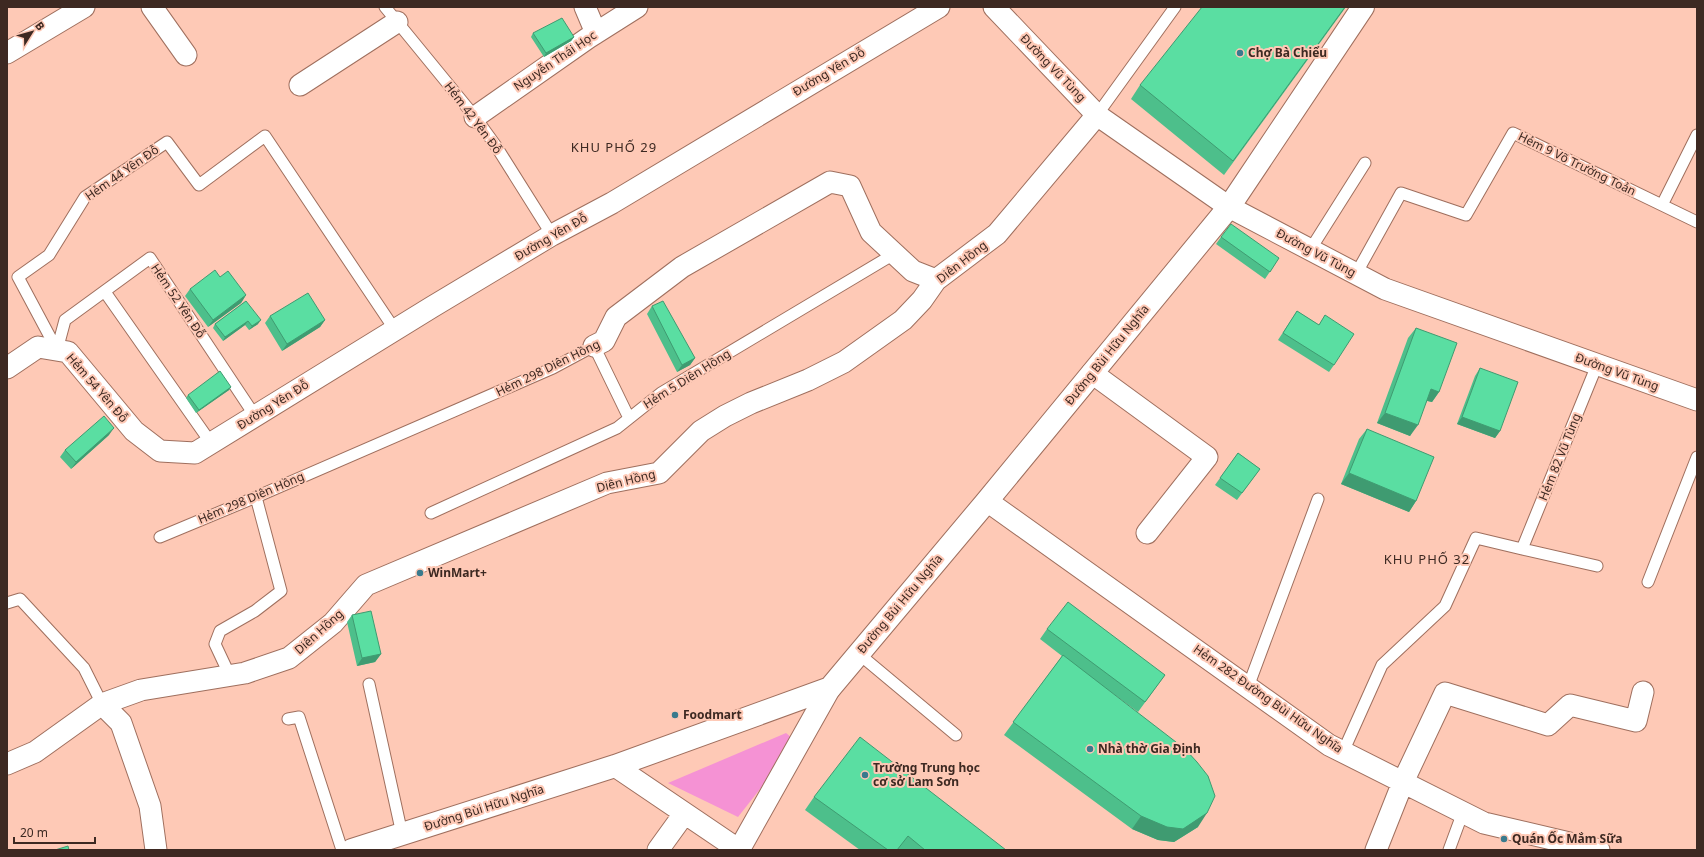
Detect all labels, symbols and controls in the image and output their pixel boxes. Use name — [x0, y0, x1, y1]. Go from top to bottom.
north arrow — [12, 12, 52, 52]
text: B — [32, 18, 49, 33]
street label: Nguyễn Thái Học — [510, 26, 600, 95]
street label: Đường Vũ Tùng — [1017, 30, 1090, 105]
street label: Đường Yên Đỗ — [789, 43, 868, 100]
place label: Chợ Bà Chiểu — [1248, 44, 1327, 61]
marker: Chợ Bà Chiểu — [1235, 48, 1245, 58]
street label: Hẻm 42 Yên Đỗ — [441, 78, 506, 157]
street label: Hẻm 9 Võ Trường Toản — [1516, 128, 1639, 199]
district label: KHU PHỐ 29 — [571, 138, 657, 156]
street label: Hẻm 44 Yên Đỗ — [81, 141, 162, 204]
street label: Đường Yên Đỗ — [511, 209, 590, 264]
street label: Đường Vũ Tùng — [1273, 224, 1359, 281]
street label: Diên Hồng — [933, 236, 991, 287]
street label: Hẻm 52 Yên Đỗ — [147, 260, 210, 341]
street label: Đường Bùi Hữu Nghĩa — [1061, 301, 1153, 409]
street label: Hẻm 298 Diên Hồng — [493, 335, 603, 400]
street label: Hẻm 5 Diên Hồng — [640, 345, 734, 412]
street label: Đường Vũ Tùng — [1573, 348, 1661, 395]
street label: Hẻm 54 Yên Đỗ — [63, 350, 132, 426]
street label: Đường Yên Đỗ — [234, 376, 312, 433]
street label: Hẻm 82 Vũ Tùng — [1534, 411, 1585, 503]
street label: Diên Hồng — [595, 465, 657, 496]
street label: Hẻm 298 Diên Hồng — [195, 467, 307, 528]
street label: Đường Bùi Hữu Nghĩa — [853, 550, 946, 657]
district label: KHU PHỐ 32 — [1384, 550, 1470, 568]
place label: WinMart+ — [428, 564, 487, 581]
marker: WinMart+ — [415, 568, 425, 578]
street label: Diên Hồng — [291, 605, 347, 658]
street label: Hẻm 282 Đường Bùi Hữu Nghĩa — [1190, 640, 1346, 757]
place label: Foodmart — [683, 706, 742, 723]
marker: Foodmart — [670, 710, 680, 720]
place label: Nhà thờ Gia Định — [1098, 740, 1201, 757]
marker: Nhà thờ Gia Định — [1085, 744, 1095, 754]
place label: Trường Trung học cơ sở Lam Sơn — [873, 759, 980, 790]
marker: Trường Trung học cơ sở Lam Sơn — [860, 770, 870, 780]
street label: Đường Bùi Hữu Nghĩa — [422, 780, 546, 835]
scale bar — [14, 819, 95, 845]
text: 20 m — [20, 824, 48, 841]
place label: Quán Ốc Mắm Sữa — [1512, 830, 1622, 847]
marker: Quán Ốc Mắm Sữa — [1499, 834, 1509, 844]

